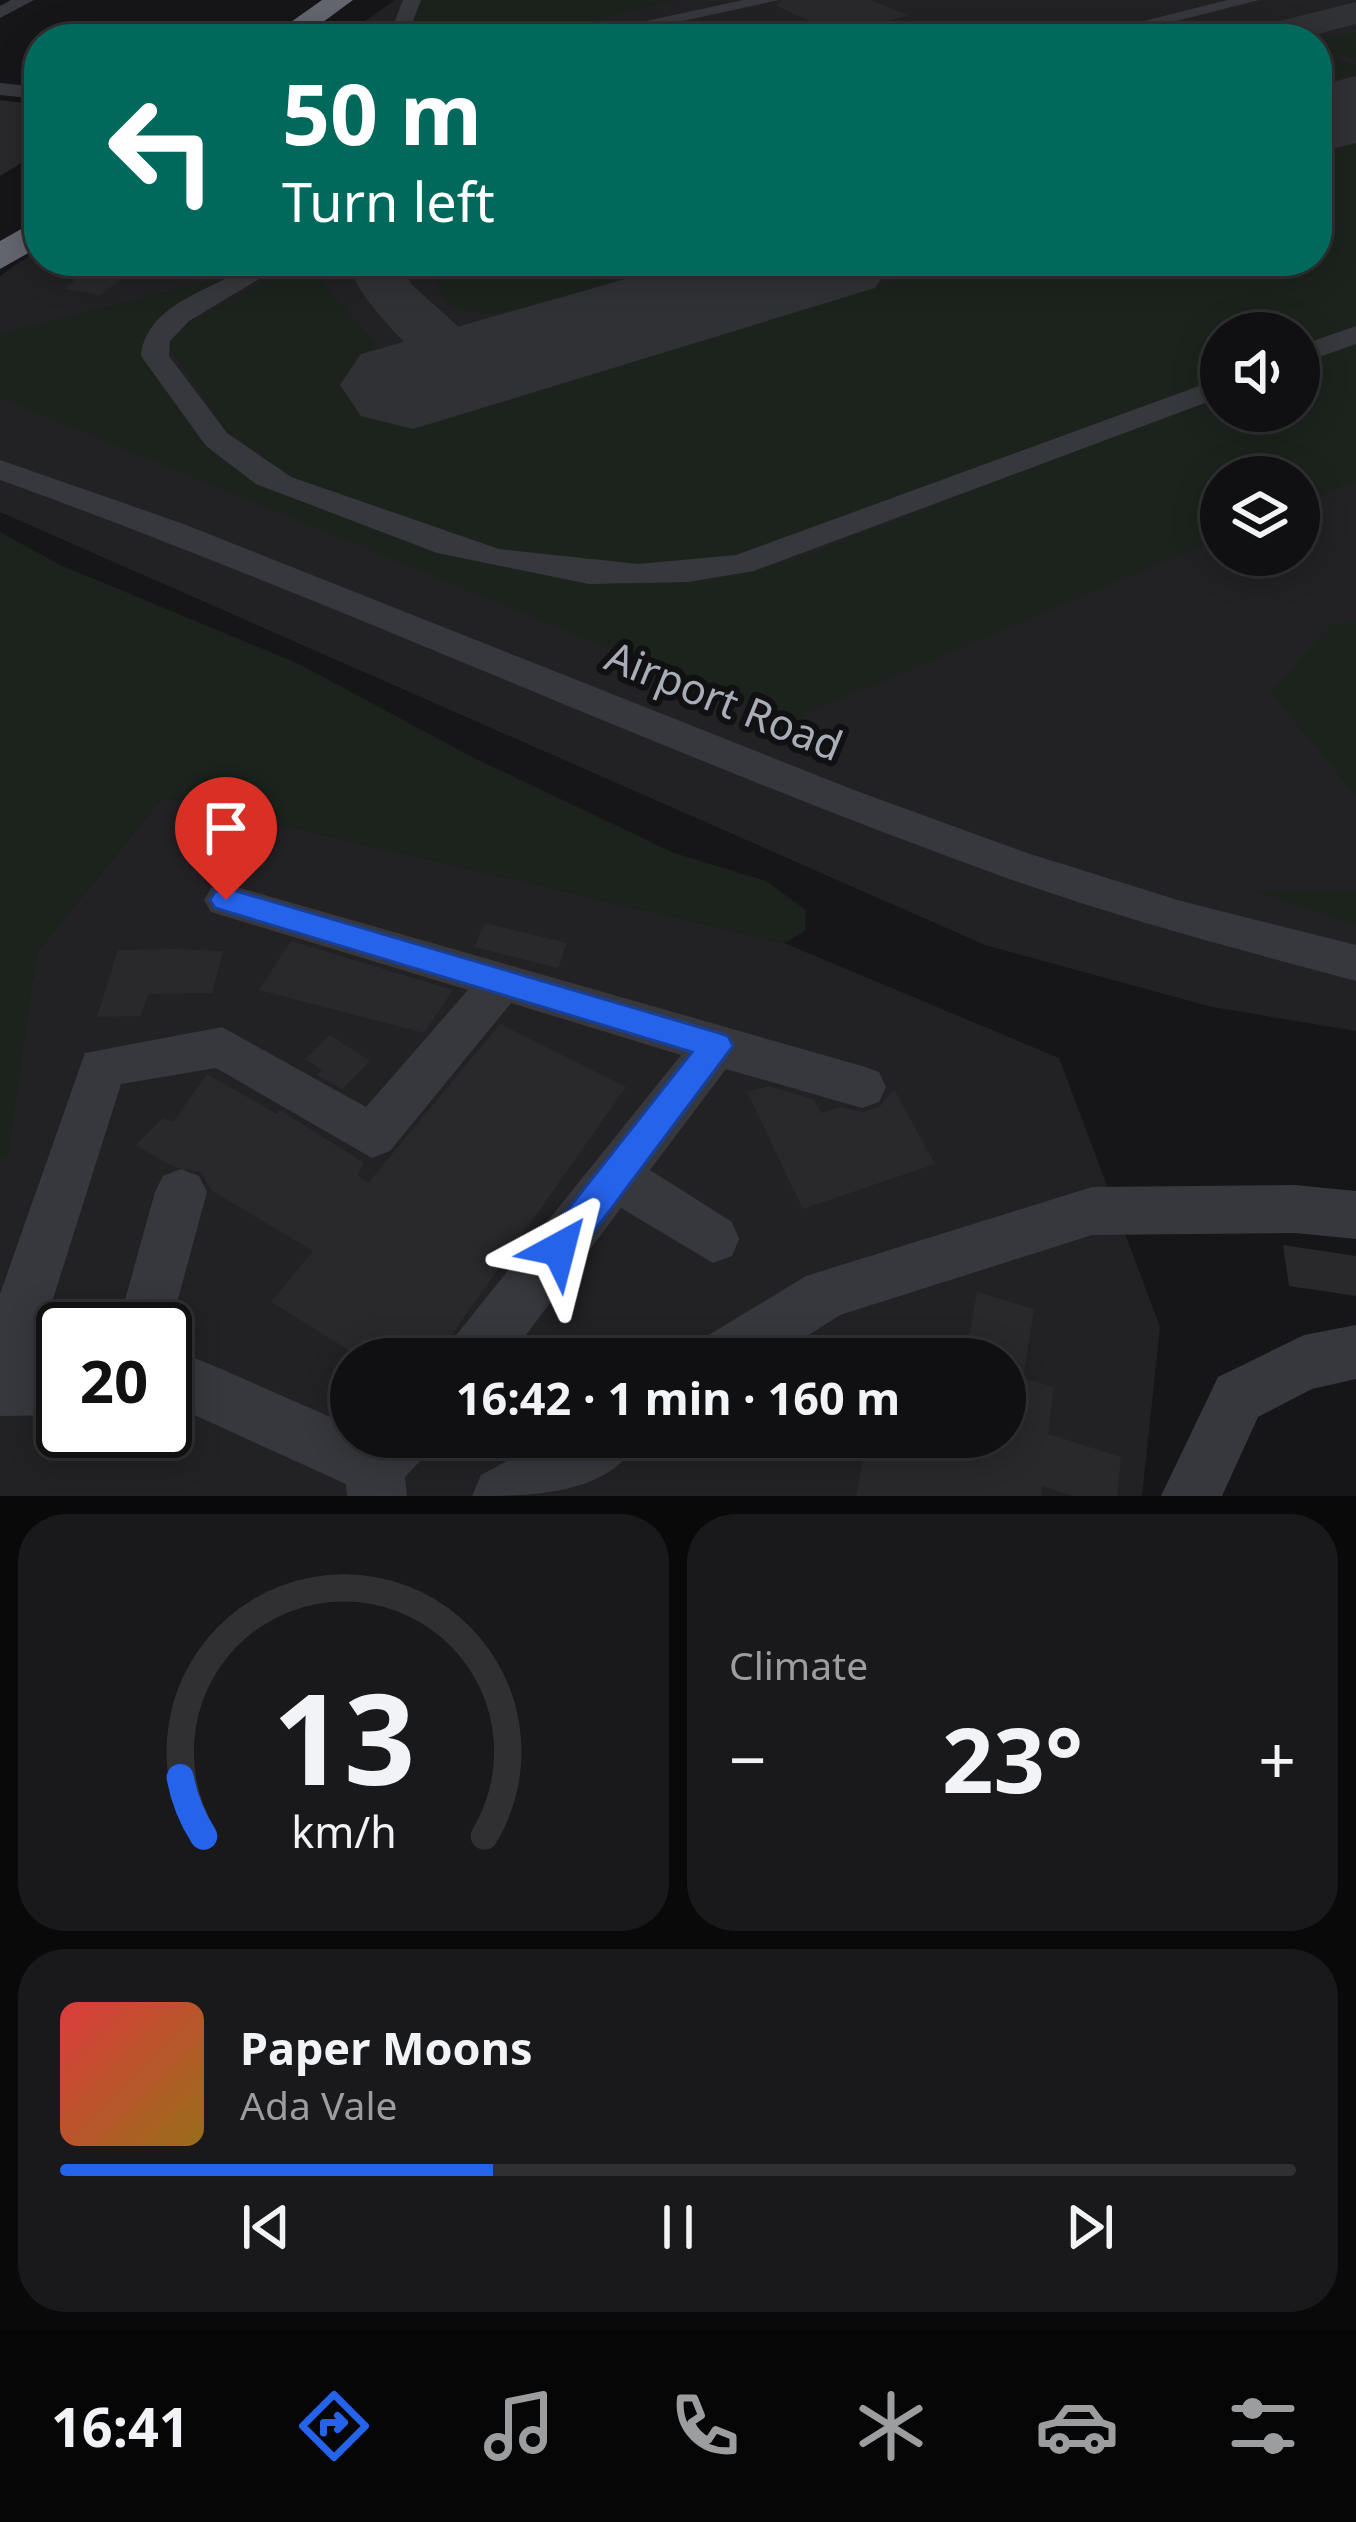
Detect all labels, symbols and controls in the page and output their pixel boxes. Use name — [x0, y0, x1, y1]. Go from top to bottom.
text: 50 m — [282, 55, 482, 170]
icon: left — [84, 72, 240, 228]
text: Turn left — [282, 164, 495, 238]
map controls — [1200, 312, 1320, 576]
button: sound — [1200, 312, 1320, 432]
button: layers — [1200, 456, 1320, 576]
street label: Airport Road — [598, 626, 851, 773]
pin — [175, 777, 277, 900]
icon: arrive — [193, 795, 259, 861]
position arrow — [496, 1186, 622, 1312]
speed limit sign: 20 — [36, 1302, 192, 1458]
text: 16:42 · 1 min · 160 m — [456, 1367, 900, 1428]
text: Climate — [729, 1638, 868, 1691]
text: 13 — [272, 1652, 415, 1822]
text: 23° — [942, 1697, 1083, 1819]
text: − — [729, 1713, 767, 1803]
text: + — [1258, 1713, 1296, 1803]
text: km/h — [291, 1801, 396, 1860]
text: Paper Moons — [240, 2017, 533, 2078]
text: Ada Vale — [240, 2078, 397, 2131]
icon: previous — [233, 2194, 299, 2260]
icon: pause — [645, 2194, 711, 2260]
icon: next — [1057, 2194, 1123, 2260]
icon: directions — [292, 2384, 376, 2468]
icon: music — [477, 2384, 561, 2468]
icon: phone — [663, 2384, 747, 2468]
icon: climate — [849, 2384, 933, 2468]
icon: car — [1035, 2384, 1119, 2468]
icon: filters — [1221, 2384, 1305, 2468]
text: 16:41 — [51, 2389, 190, 2463]

